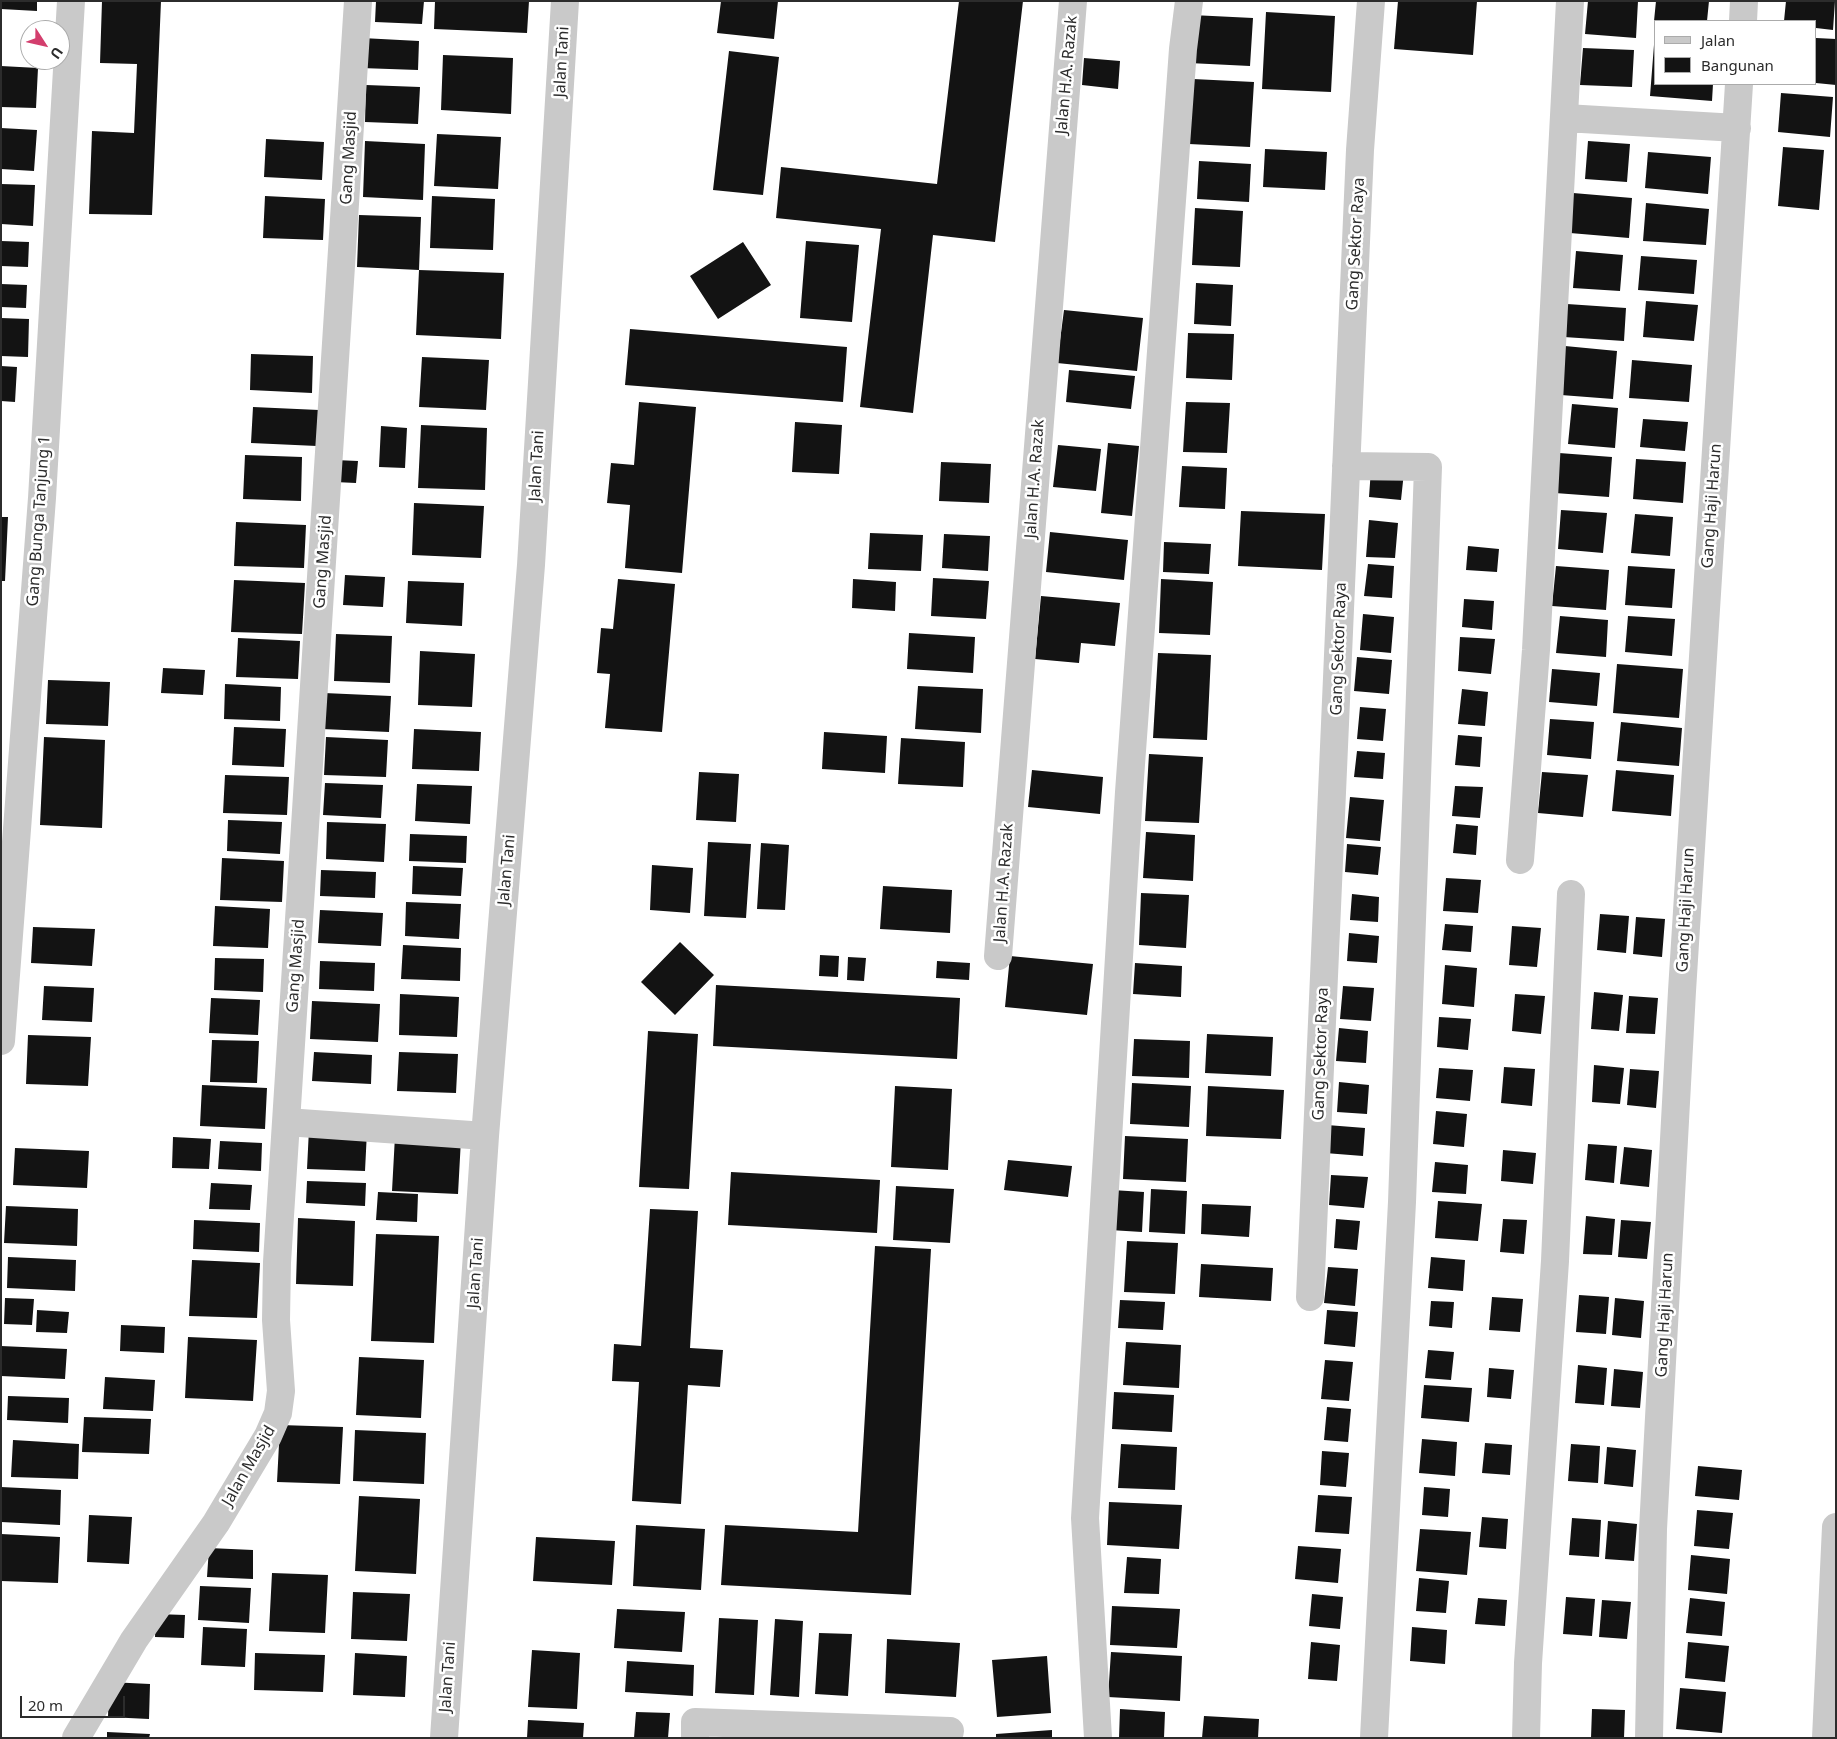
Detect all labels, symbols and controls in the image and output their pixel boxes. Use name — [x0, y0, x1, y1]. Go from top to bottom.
street label: Jalan H.A. Razak — [1052, 15, 1082, 135]
north arrow — [20, 20, 70, 70]
legend — [1654, 20, 1817, 85]
street label: Jalan Tani — [551, 26, 573, 98]
text: Jalan — [1701, 30, 1735, 50]
text: U — [46, 44, 68, 63]
text: Bangunan — [1701, 55, 1774, 75]
street label: Gang Masjid — [337, 111, 361, 205]
street label: Gang Sektor Raya — [1343, 177, 1369, 311]
street label: Jalan H.A. Razak — [1021, 419, 1049, 539]
street label: Jalan Tani — [526, 430, 548, 502]
street label: Gang Bunga Tanjung 1 — [23, 435, 55, 607]
street label: Gang Haji Harun — [1698, 443, 1726, 569]
street label: Gang Masjid — [310, 515, 336, 609]
street label: Gang Sektor Raya — [1327, 582, 1351, 716]
street label: Jalan H.A. Razak — [990, 823, 1018, 943]
street label: Jalan Tani — [494, 834, 520, 906]
street label: Gang Haji Harun — [1673, 847, 1699, 973]
street label: Gang Masjid — [283, 919, 309, 1013]
street label: Gang Sektor Raya — [1309, 987, 1333, 1121]
street label: Jalan Tani — [464, 1237, 488, 1309]
street label: Gang Haji Harun — [1652, 1252, 1678, 1378]
street label: Jalan Masjid — [218, 1422, 280, 1510]
street label: Jalan Tani — [436, 1641, 460, 1713]
scale bar — [22, 1686, 128, 1718]
text: 20 m — [28, 1695, 63, 1715]

